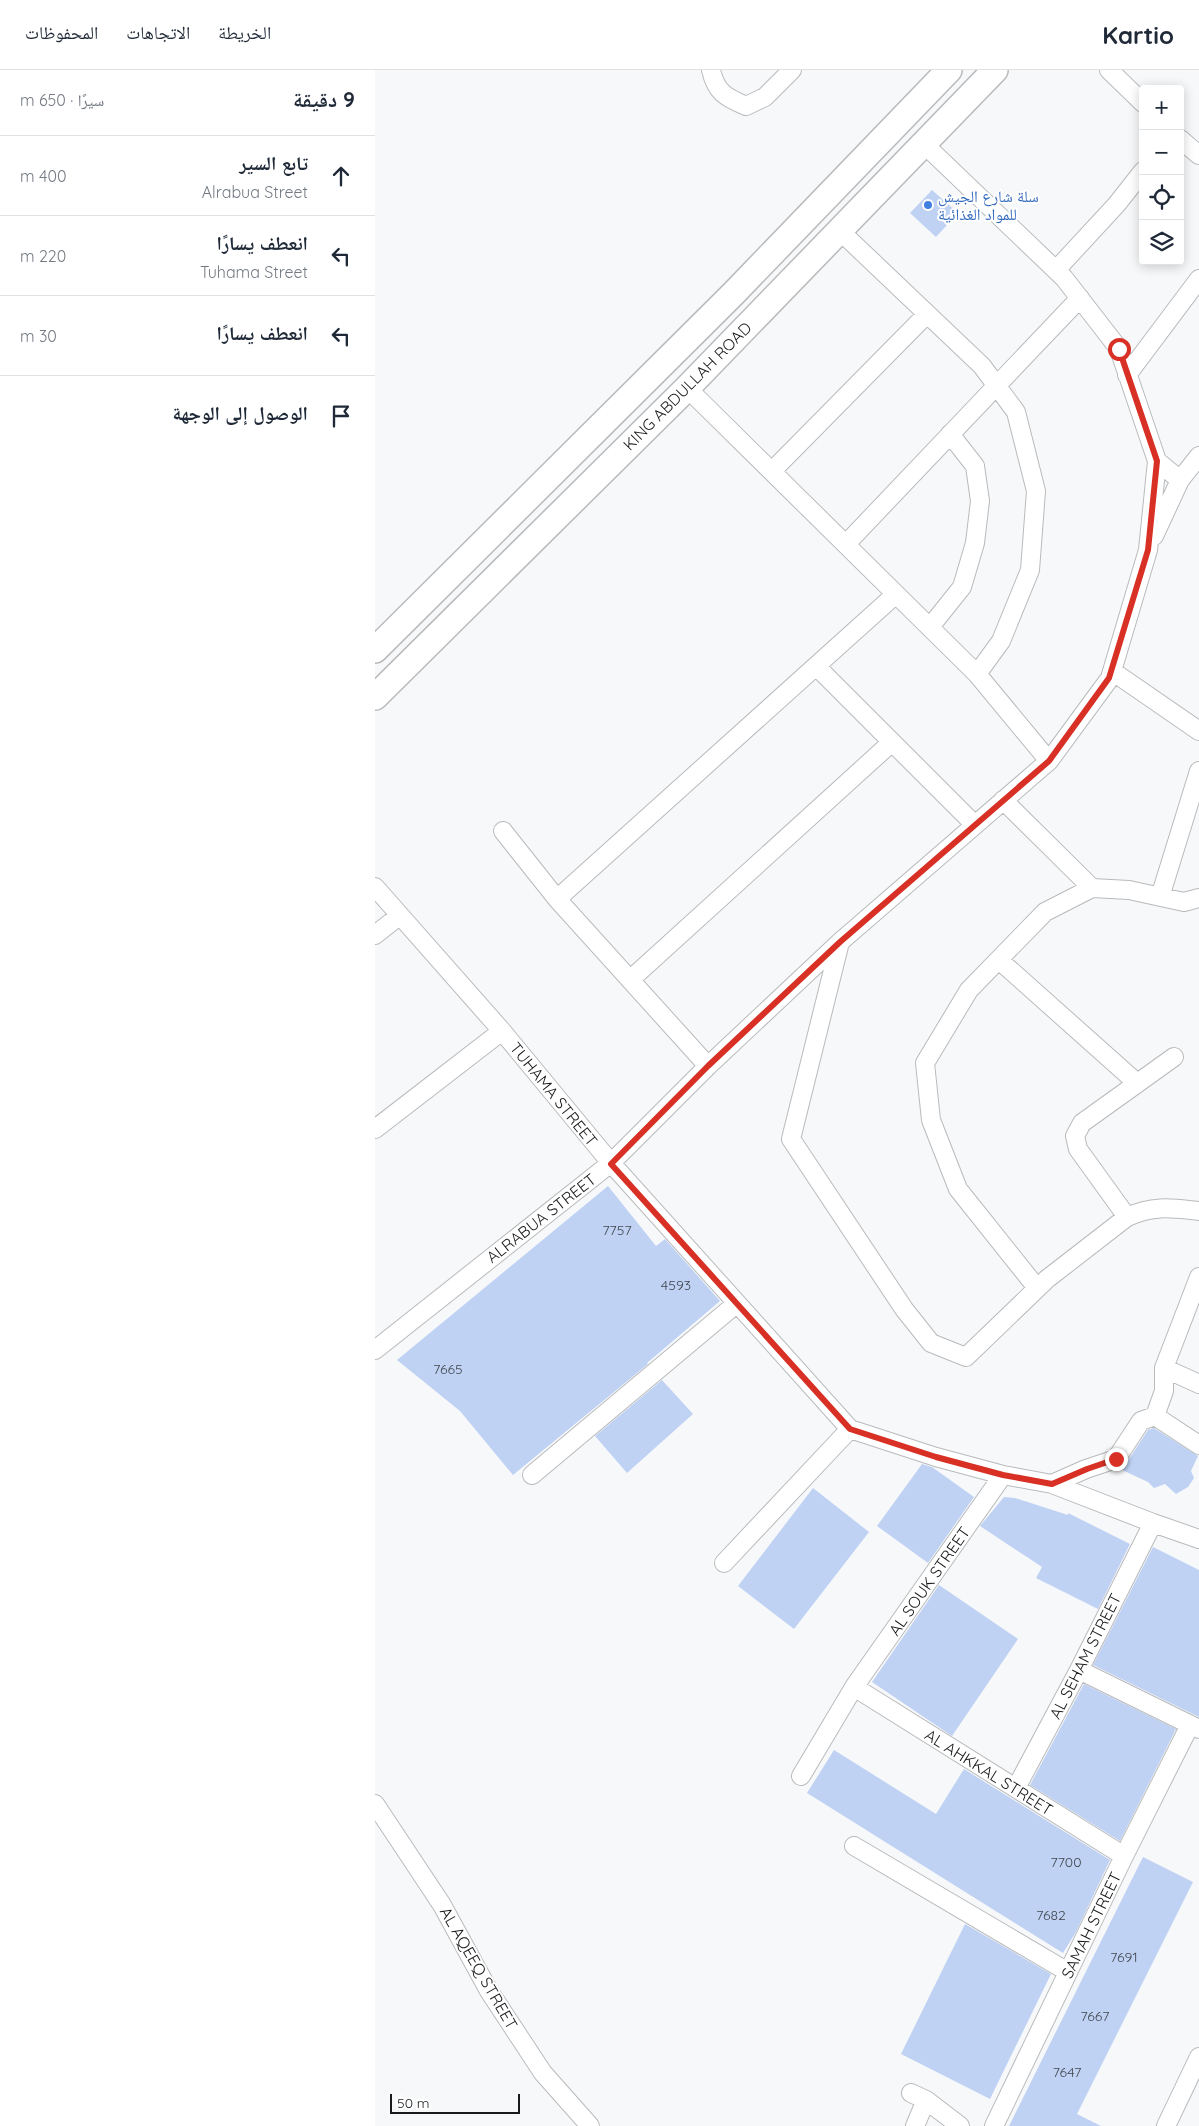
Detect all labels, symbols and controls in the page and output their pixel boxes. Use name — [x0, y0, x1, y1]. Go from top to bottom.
text: Kartio — [1102, 20, 1174, 50]
text: المحفوظات — [25, 21, 98, 44]
text: الاتجاهات — [126, 21, 190, 44]
text: الخريطة — [218, 21, 271, 44]
map controls — [1139, 85, 1184, 265]
button: + — [1139, 85, 1184, 130]
text: 9 دقيقة — [293, 86, 355, 112]
text: سيرًا · 650 m — [20, 90, 104, 110]
button: − — [1139, 130, 1184, 175]
text: تابع السير — [239, 151, 308, 175]
icon: ahead — [327, 162, 355, 190]
text: 400 m — [20, 166, 66, 186]
button: locate — [1139, 175, 1184, 220]
text: Alrabua Street — [202, 182, 308, 202]
place label: سلة شارع الجيش للمواد الغذائية — [938, 186, 1039, 224]
marker: سلة شارع الجيش للمواد الغذائية — [922, 199, 934, 211]
button: layers — [1139, 220, 1184, 265]
text: انعطف يسارًا — [217, 231, 308, 255]
icon: left — [327, 242, 355, 270]
text: 220 m — [20, 246, 66, 266]
text: Tuhama Street — [200, 262, 308, 282]
street label: KING ABDULLAH ROAD — [619, 318, 755, 454]
text: انعطف يسارًا — [217, 321, 308, 345]
icon: left — [327, 322, 355, 350]
text: 30 m — [20, 326, 57, 346]
route start — [1108, 338, 1131, 361]
text: الوصول إلى الوجهة — [172, 401, 308, 425]
icon: arrive — [327, 402, 355, 430]
street label: TUHAMA STREET — [506, 1038, 602, 1150]
street label: ALRABUA STREET — [482, 1169, 600, 1267]
house number: 7757 — [602, 1221, 632, 1239]
house number: 4593 — [661, 1276, 691, 1294]
house number: 7665 — [433, 1360, 463, 1378]
route end — [1105, 1448, 1128, 1471]
street label: AL SOUK STREET — [884, 1522, 974, 1639]
street label: AL SEHAM STREET — [1045, 1590, 1125, 1722]
street label: AL AHKKAL STREET — [921, 1725, 1057, 1820]
house number: 7700 — [1050, 1853, 1082, 1871]
street label: SAMAH STREET — [1057, 1868, 1126, 1982]
street label: AL AQEEQ STREET — [436, 1903, 522, 2033]
house number: 7682 — [1036, 1906, 1066, 1924]
house number: 7691 — [1110, 1948, 1138, 1966]
house number: 7667 — [1080, 2007, 1110, 2025]
house number: 7647 — [1053, 2063, 1081, 2081]
scale bar — [390, 2091, 520, 2114]
text: 50 m — [397, 2094, 430, 2112]

